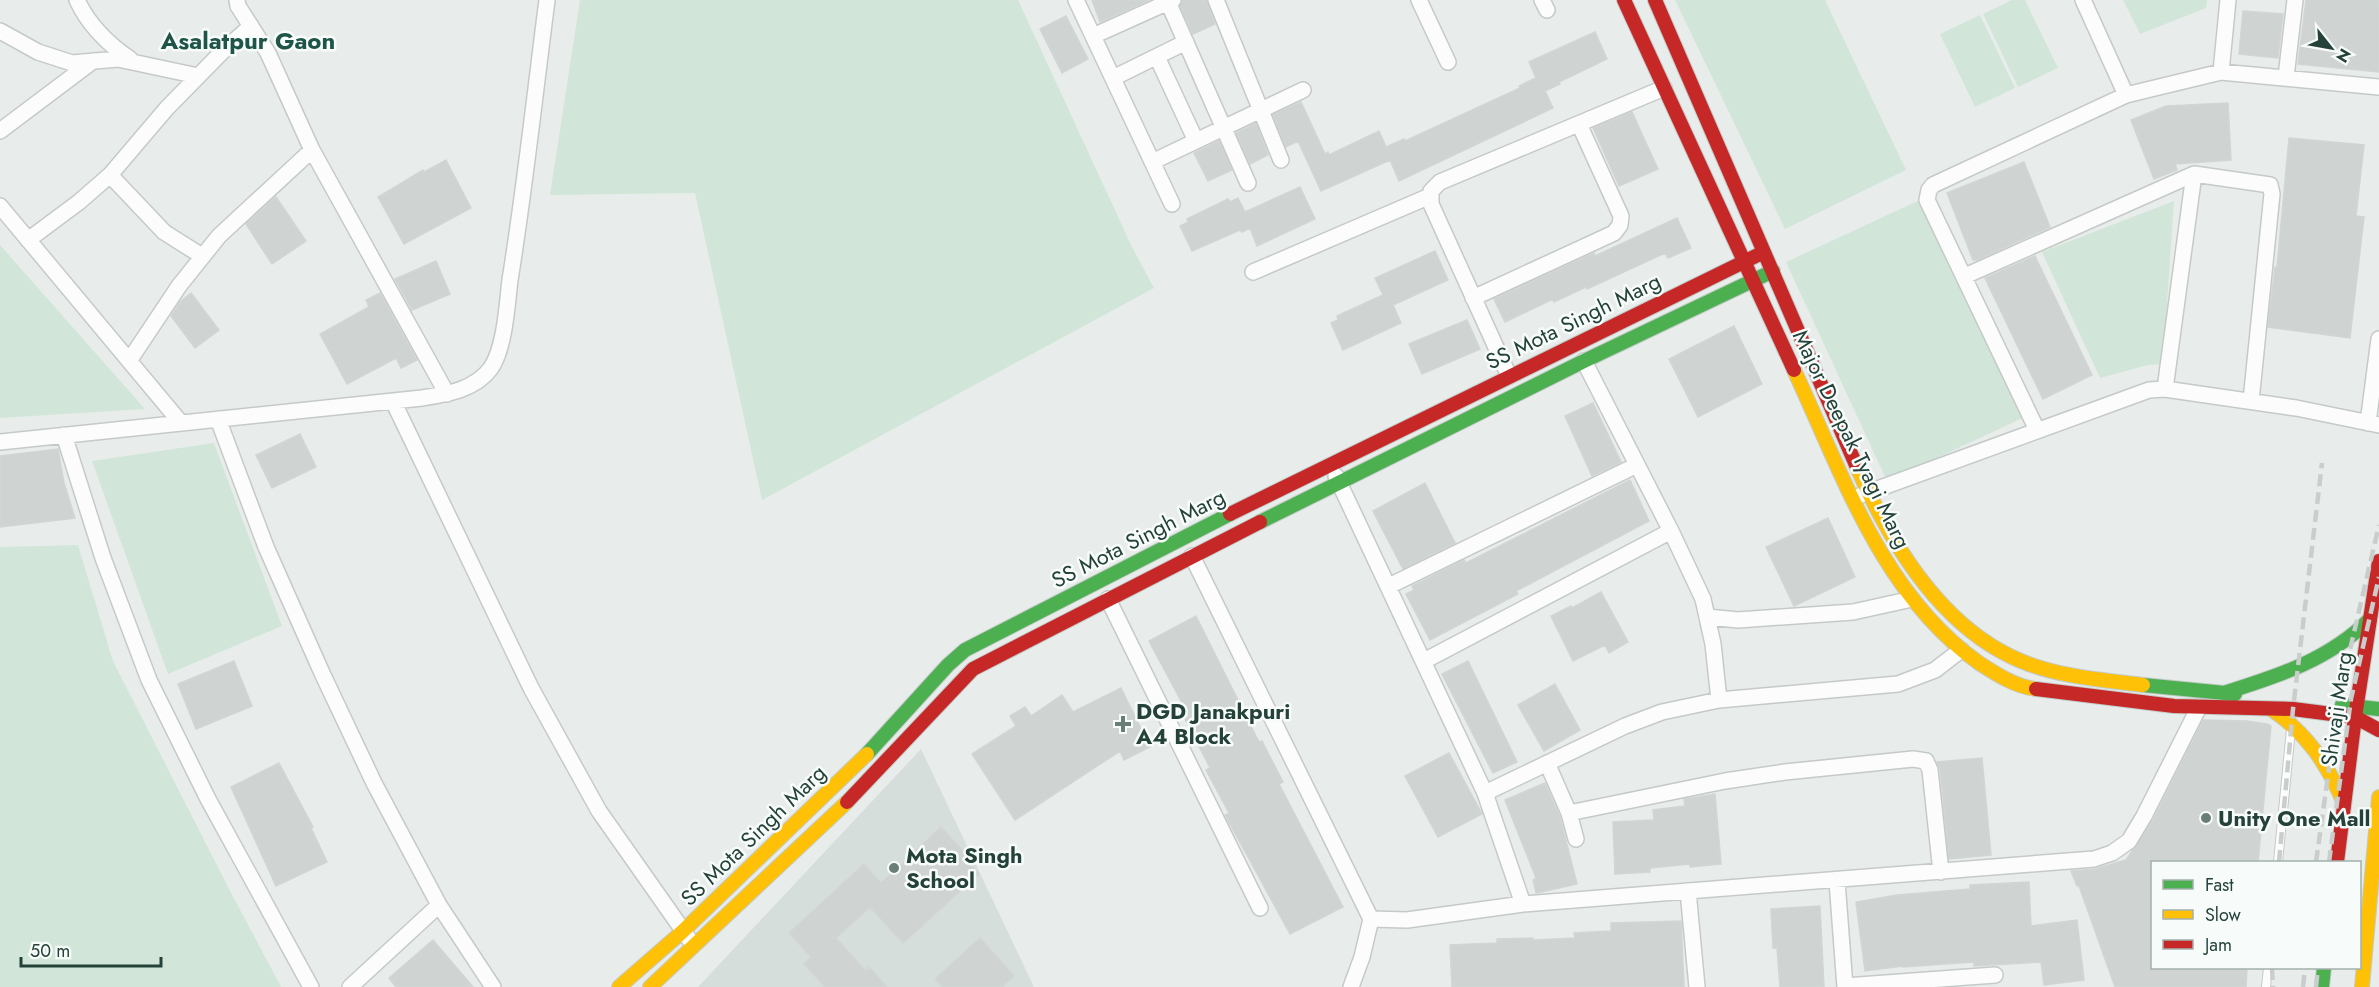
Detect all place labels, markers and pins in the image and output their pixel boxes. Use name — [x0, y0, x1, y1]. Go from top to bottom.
place label: DGD Janakpuri A4 Block — [1135, 695, 1290, 752]
marker: DGD Janakpuri A4 Block — [1114, 715, 1132, 733]
place label: Unity One Mall — [2218, 802, 2370, 834]
marker: Unity One Mall — [2199, 811, 2213, 825]
place label: Mota Singh School — [906, 839, 1022, 896]
marker: Mota Singh School — [887, 861, 901, 875]

